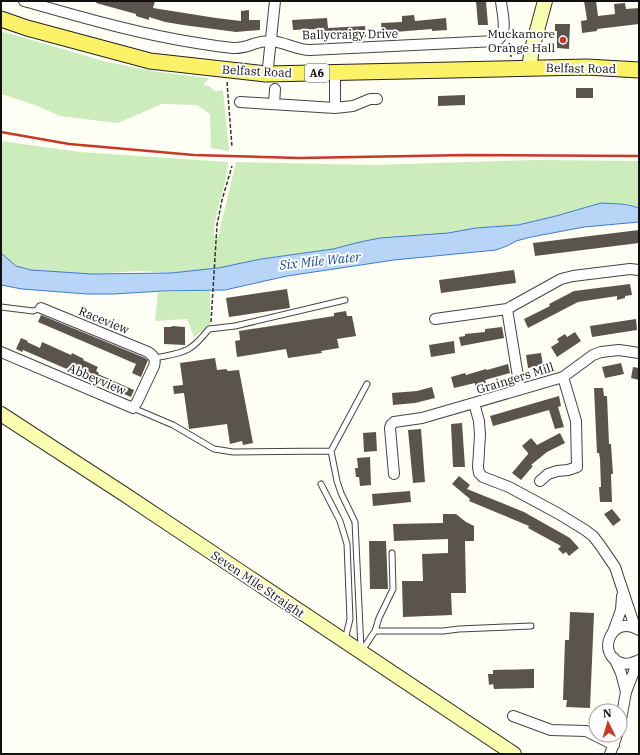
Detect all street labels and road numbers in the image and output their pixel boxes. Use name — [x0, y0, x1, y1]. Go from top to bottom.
street label: Ballycraigy Drive — [302, 26, 398, 42]
street label: Belfast Road — [546, 60, 616, 76]
street label: Belfast Road — [222, 62, 292, 80]
road number: A6 — [305, 64, 329, 82]
street label: Raceview — [77, 303, 132, 337]
street label: Graingers Mill — [474, 359, 556, 397]
street label: Abbeyview — [66, 360, 129, 398]
street label: Seven Mile Straight — [209, 547, 307, 621]

